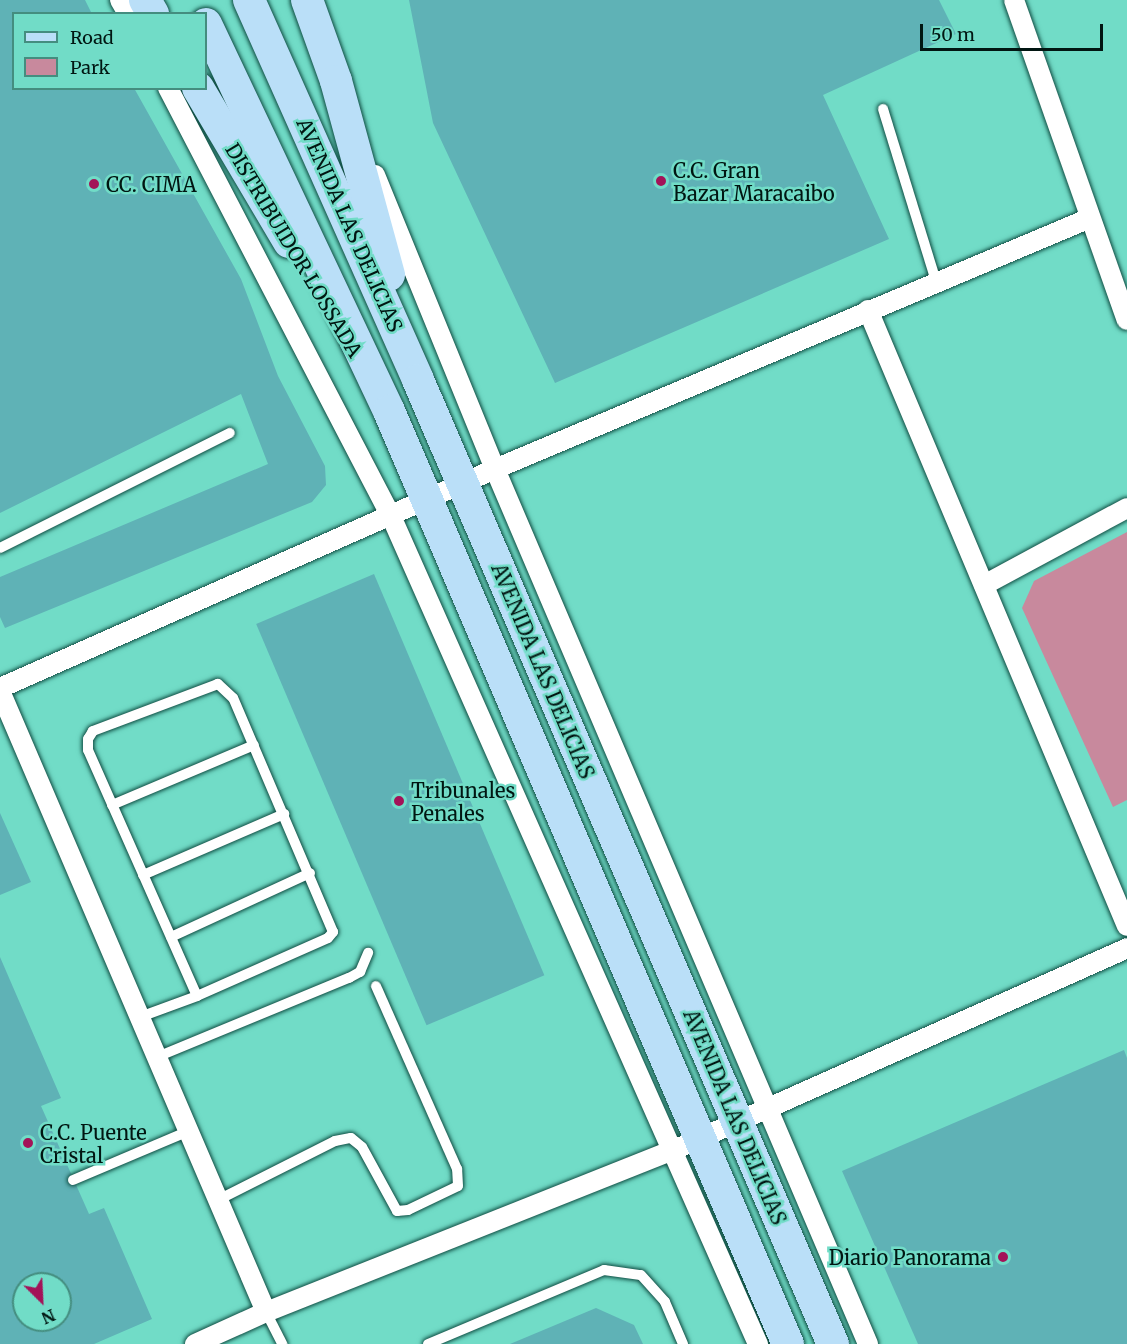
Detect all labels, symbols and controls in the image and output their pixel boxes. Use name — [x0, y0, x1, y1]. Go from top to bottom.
legend — [12, 12, 207, 90]
scale bar — [923, 12, 1106, 50]
text: 50 m — [931, 23, 975, 46]
text: Road — [70, 26, 114, 49]
text: Park — [70, 56, 110, 79]
street label: AVENIDA LAS DELICIAS — [292, 114, 408, 336]
street label: DISTRIBUIDOR LOSSADA — [221, 139, 367, 361]
place label: C.C. Gran Bazar Maracaibo — [673, 158, 835, 205]
place label: CC. CIMA — [106, 172, 197, 196]
marker: C.C. Gran Bazar Maracaibo — [654, 174, 668, 188]
marker: CC. CIMA — [87, 177, 101, 191]
street label: AVENIDA LAS DELICIAS — [487, 560, 599, 782]
place label: Tribunales Penales — [411, 778, 515, 825]
marker: Tribunales Penales — [392, 794, 406, 808]
street label: AVENIDA LAS DELICIAS — [679, 1006, 791, 1228]
place label: C.C. Puente Cristal — [40, 1120, 147, 1167]
marker: C.C. Puente Cristal — [21, 1136, 35, 1150]
place label: Diario Panorama — [829, 1245, 991, 1269]
marker: Diario Panorama — [996, 1250, 1010, 1264]
north arrow — [12, 1272, 72, 1332]
text: N — [39, 1305, 58, 1328]

